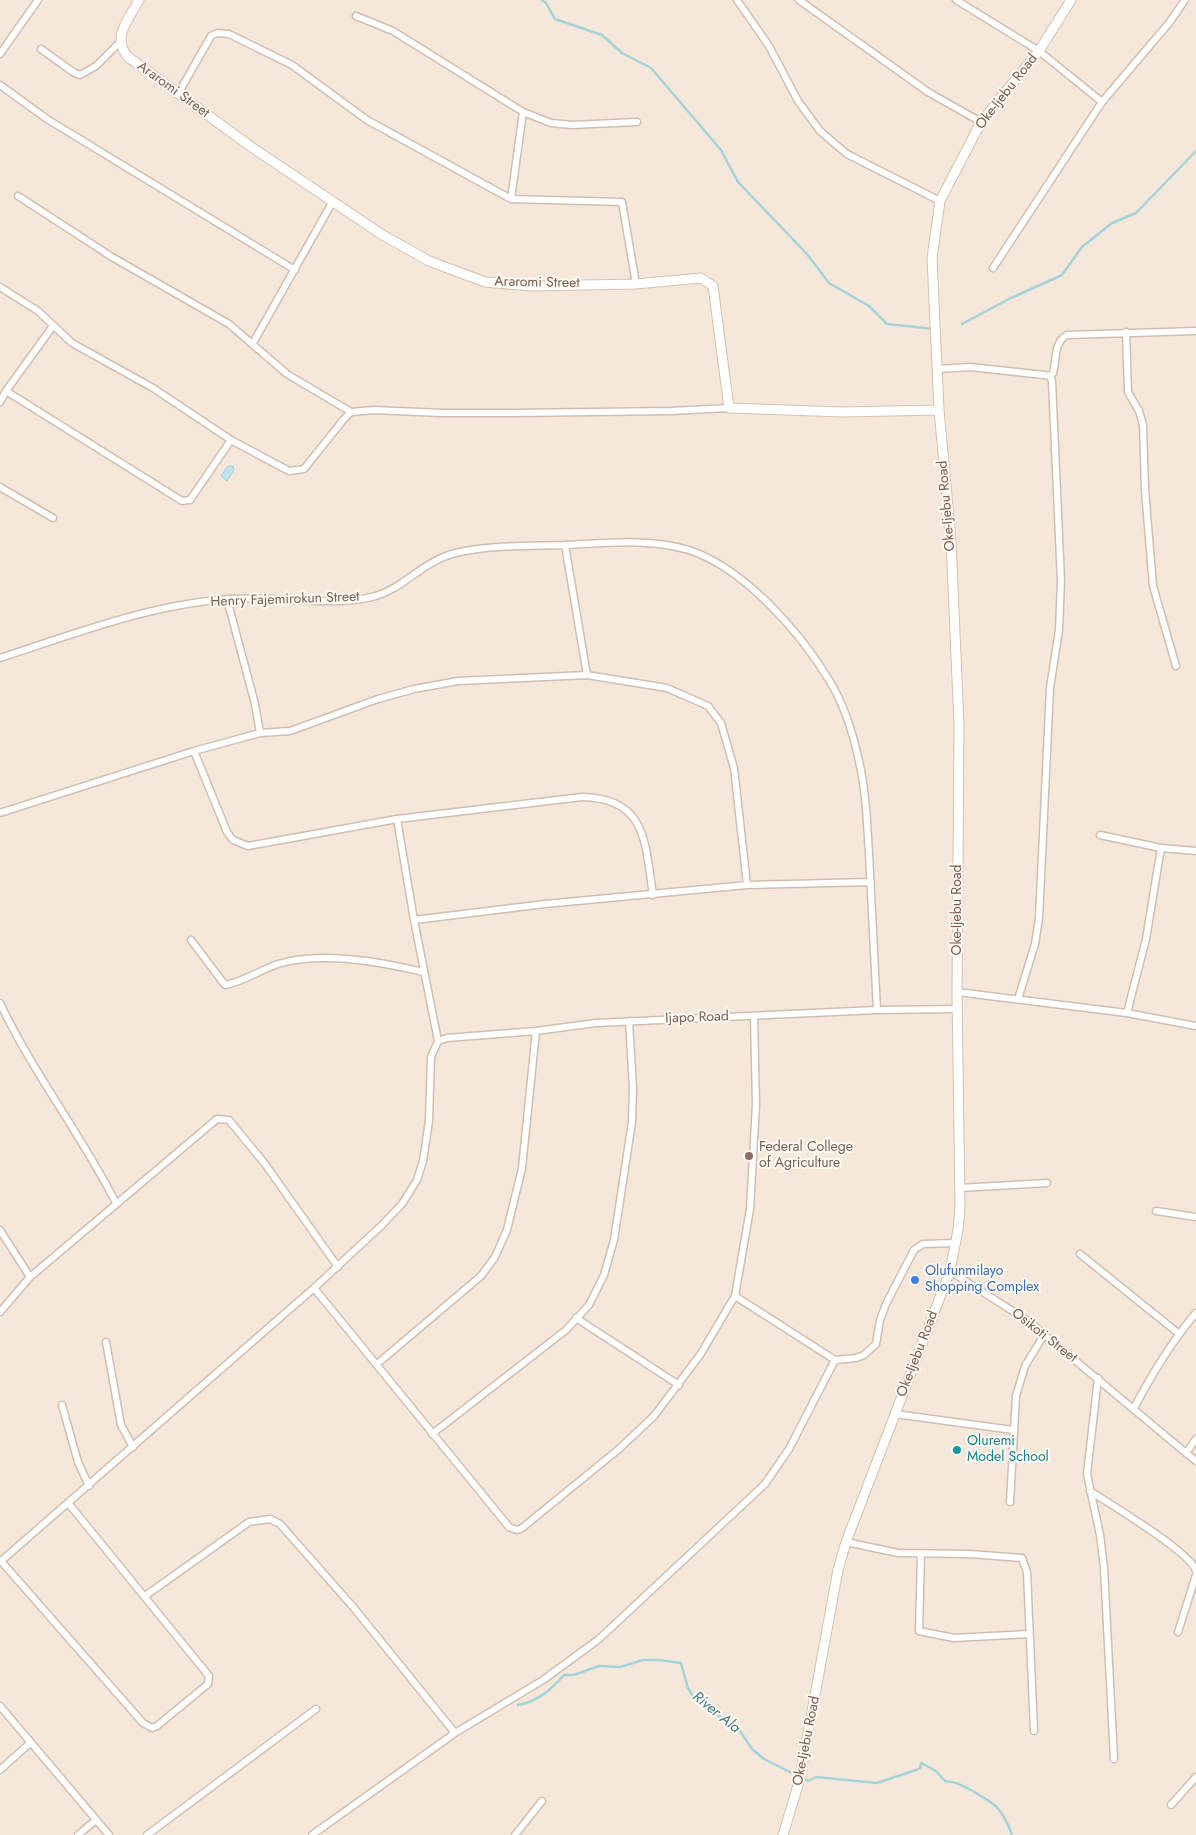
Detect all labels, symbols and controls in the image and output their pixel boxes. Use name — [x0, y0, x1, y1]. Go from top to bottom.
street label: Oke-Ijebu Road — [972, 51, 1042, 133]
street label: Araromi Street — [134, 58, 212, 122]
street label: Araromi Street — [494, 274, 580, 292]
street label: Oke-Ijebu Road — [935, 460, 959, 552]
street label: Henry Fajemirokun Street — [210, 589, 360, 611]
street label: Oke-Ijebu Road — [950, 864, 966, 956]
street label: Ijapo Road — [665, 1008, 729, 1028]
place label: Federal College of Agriculture — [759, 1140, 853, 1172]
marker: Federal College of Agriculture — [743, 1150, 755, 1162]
place label: Olufunmilayo Shopping Complex — [925, 1264, 1039, 1296]
marker: Olufunmilayo Shopping Complex — [909, 1274, 921, 1286]
street label: Osikoti Street — [1008, 1305, 1080, 1367]
street label: Oke-Ijebu Road — [894, 1308, 942, 1400]
place label: Oluremi Model School — [967, 1434, 1049, 1466]
marker: Oluremi Model School — [951, 1444, 963, 1456]
water label: River Ala — [688, 1688, 744, 1738]
street label: Oke-Ijebu Road — [790, 1695, 824, 1787]

